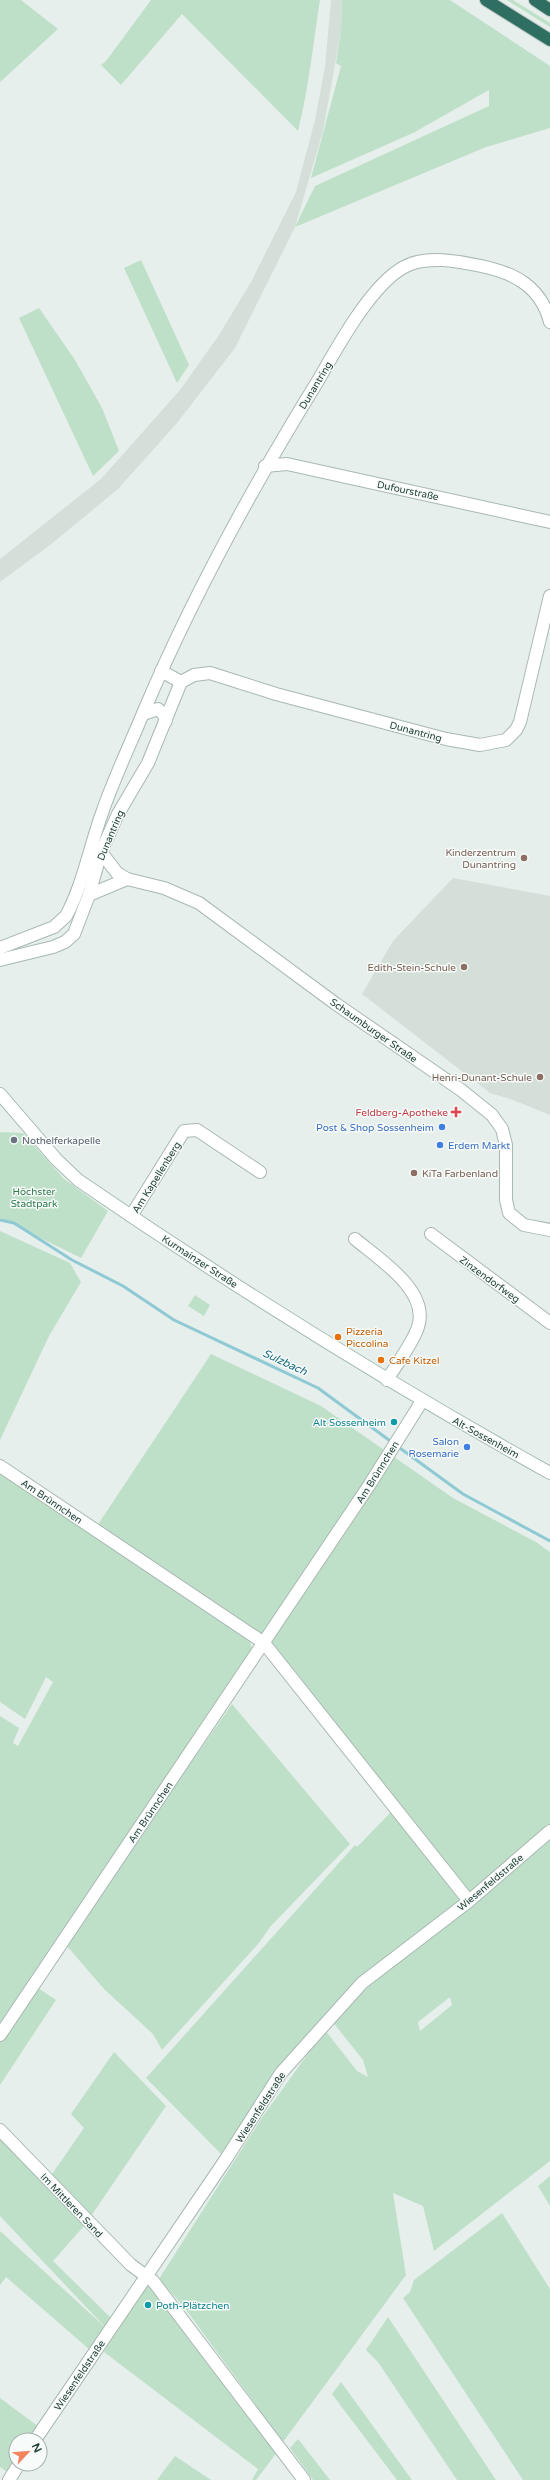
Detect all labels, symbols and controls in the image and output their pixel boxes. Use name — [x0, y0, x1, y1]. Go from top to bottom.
street label: Dunantring — [297, 359, 335, 412]
street label: Dufourstraße — [376, 479, 440, 503]
street label: Dunantring — [388, 719, 443, 745]
street label: Dunantring — [95, 808, 127, 862]
place label: Kinderzentrum Dunantring — [445, 847, 516, 871]
marker: Kinderzentrum Dunantring — [519, 853, 529, 863]
place label: Edith-Stein-Schule — [368, 962, 456, 974]
marker: Edith-Stein-Schule — [459, 962, 469, 972]
street label: Schaumburger Straße — [327, 996, 420, 1066]
place label: Henri-Dunant-Schule — [432, 1072, 532, 1084]
marker: Henri-Dunant-Schule — [535, 1072, 545, 1082]
place label: Feldberg-Apotheke — [356, 1107, 448, 1119]
marker: Feldberg-Apotheke — [451, 1107, 461, 1117]
place label: Post & Shop Sossenheim — [316, 1122, 434, 1134]
marker: Post & Shop Sossenheim — [437, 1122, 447, 1132]
marker: Nothelferkapelle — [9, 1135, 19, 1145]
place label: Nothelferkapelle — [22, 1135, 101, 1147]
street label: Am Kapellenberg — [130, 1140, 184, 1216]
marker: Erdem Markt — [435, 1140, 445, 1150]
place label: Erdem Markt — [448, 1140, 510, 1152]
marker: KiTa Farbenland — [409, 1168, 419, 1178]
place label: KiTa Farbenland — [422, 1168, 498, 1180]
park label: Höchster Stadtpark — [11, 1186, 58, 1210]
street label: Kurmainzer Straße — [159, 1233, 240, 1291]
street label: Zinzendorfweg — [457, 1254, 522, 1306]
place label: Pizzeria Piccolina — [346, 1326, 388, 1350]
marker: Pizzeria Piccolina — [333, 1332, 343, 1342]
water label: Sulzbach — [261, 1347, 309, 1378]
marker: Cafe Kitzel — [376, 1355, 386, 1365]
place label: Cafe Kitzel — [389, 1355, 439, 1367]
street label: Alt-Sossenheim — [450, 1415, 521, 1461]
place label: Alt Sossenheim — [313, 1417, 386, 1429]
marker: Alt Sossenheim — [389, 1417, 399, 1427]
place label: Salon Rosemarie — [409, 1436, 459, 1460]
street label: Am Brünnchen — [354, 1439, 402, 1506]
marker: Salon Rosemarie — [462, 1442, 472, 1452]
street label: Am Brünnchen — [19, 1477, 84, 1527]
street label: Am Brünnchen — [126, 1780, 176, 1845]
street label: Wiesenfeldstraße — [455, 1851, 526, 1914]
street label: Wiesenfeldstraße — [233, 2069, 288, 2145]
street label: Im Mittleren Sand — [38, 2171, 105, 2240]
marker: Poth-Plätzchen — [143, 2300, 153, 2310]
place label: Poth-Plätzchen — [156, 2300, 229, 2312]
street label: Wiesenfeldstraße — [52, 2338, 108, 2413]
north arrow — [8, 2432, 48, 2472]
text: N — [29, 2441, 44, 2455]

